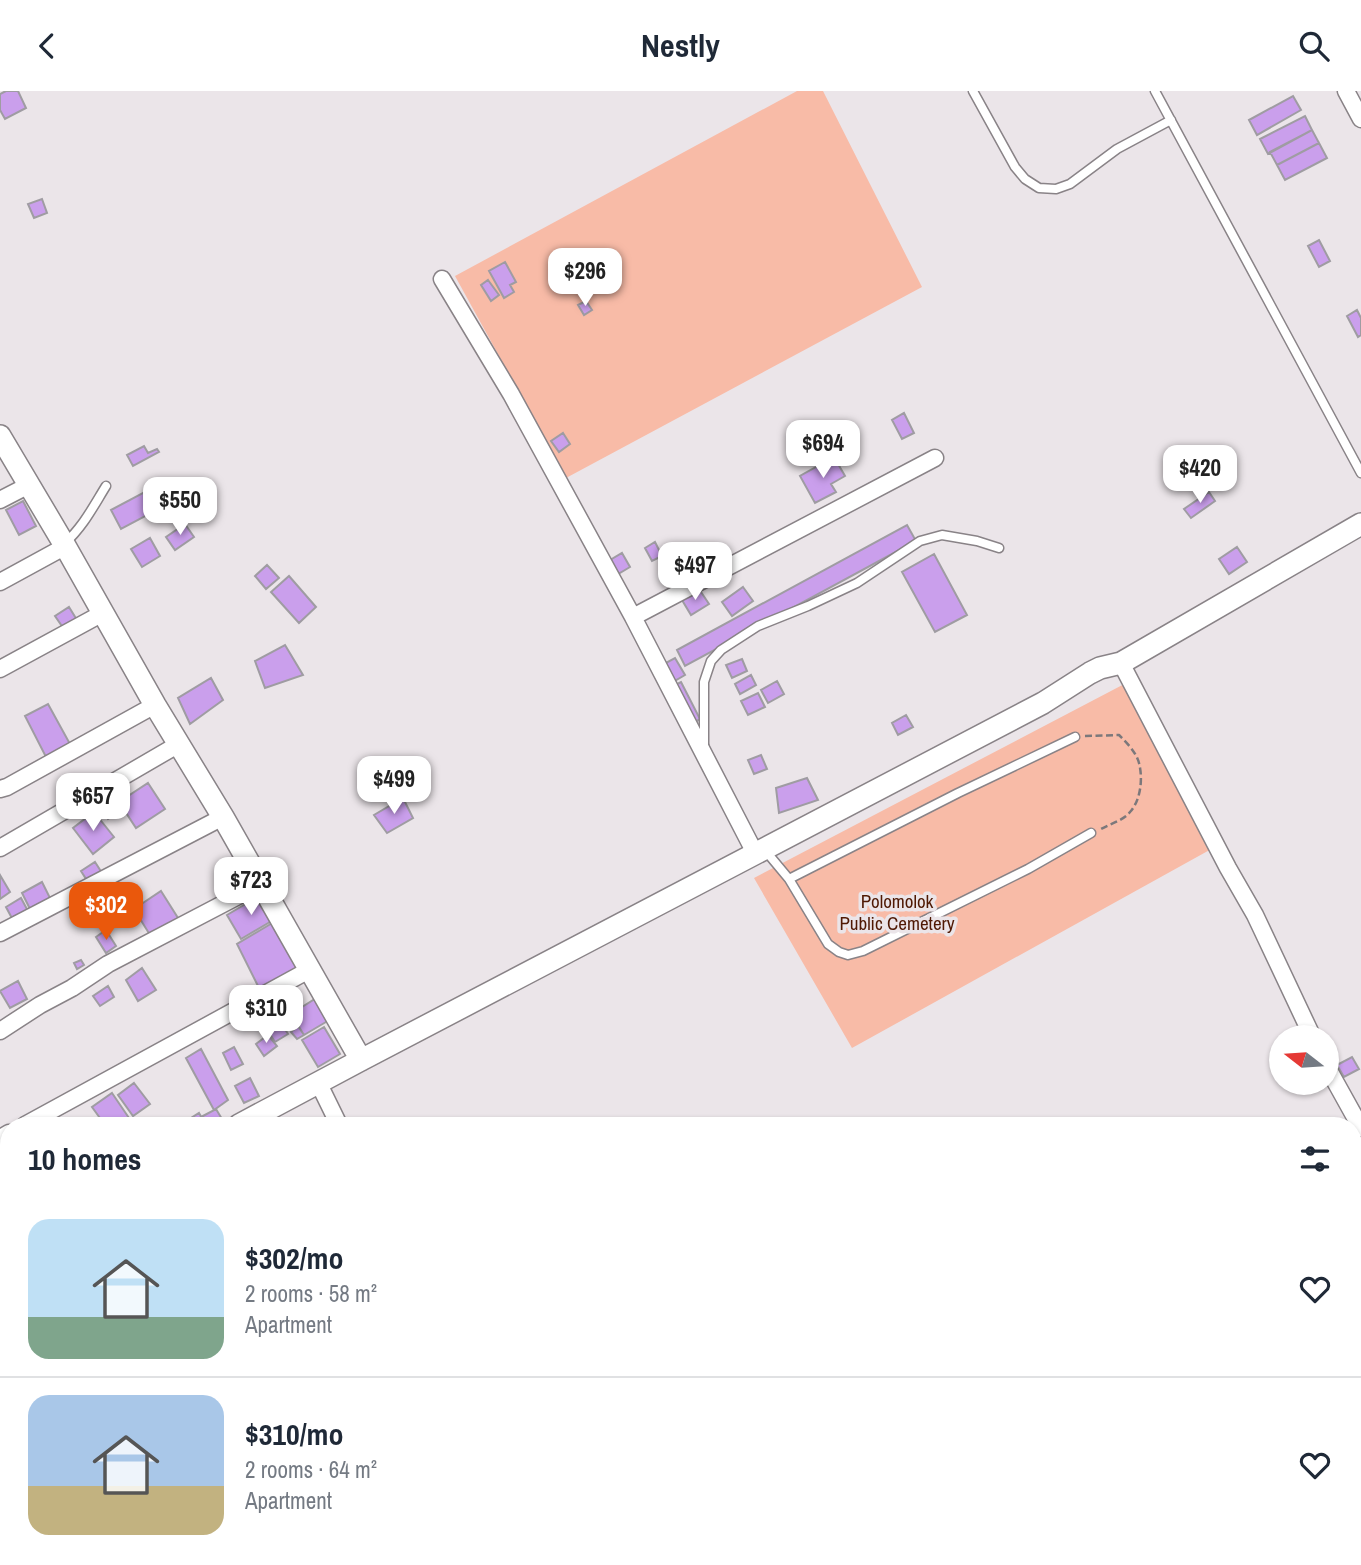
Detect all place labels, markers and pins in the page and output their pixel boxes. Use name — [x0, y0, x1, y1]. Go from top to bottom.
pin: $296 — [544, 249, 626, 308]
pin: $694 — [782, 421, 864, 480]
pin: $420 — [1159, 445, 1241, 505]
pin: $550 — [139, 477, 221, 537]
pin: $497 — [654, 543, 736, 602]
pin: $499 — [353, 757, 435, 816]
pin: $657 — [52, 773, 134, 833]
pin: $723 — [210, 857, 292, 917]
pin: $302 — [65, 883, 147, 942]
pin: $310 — [225, 985, 307, 1045]

